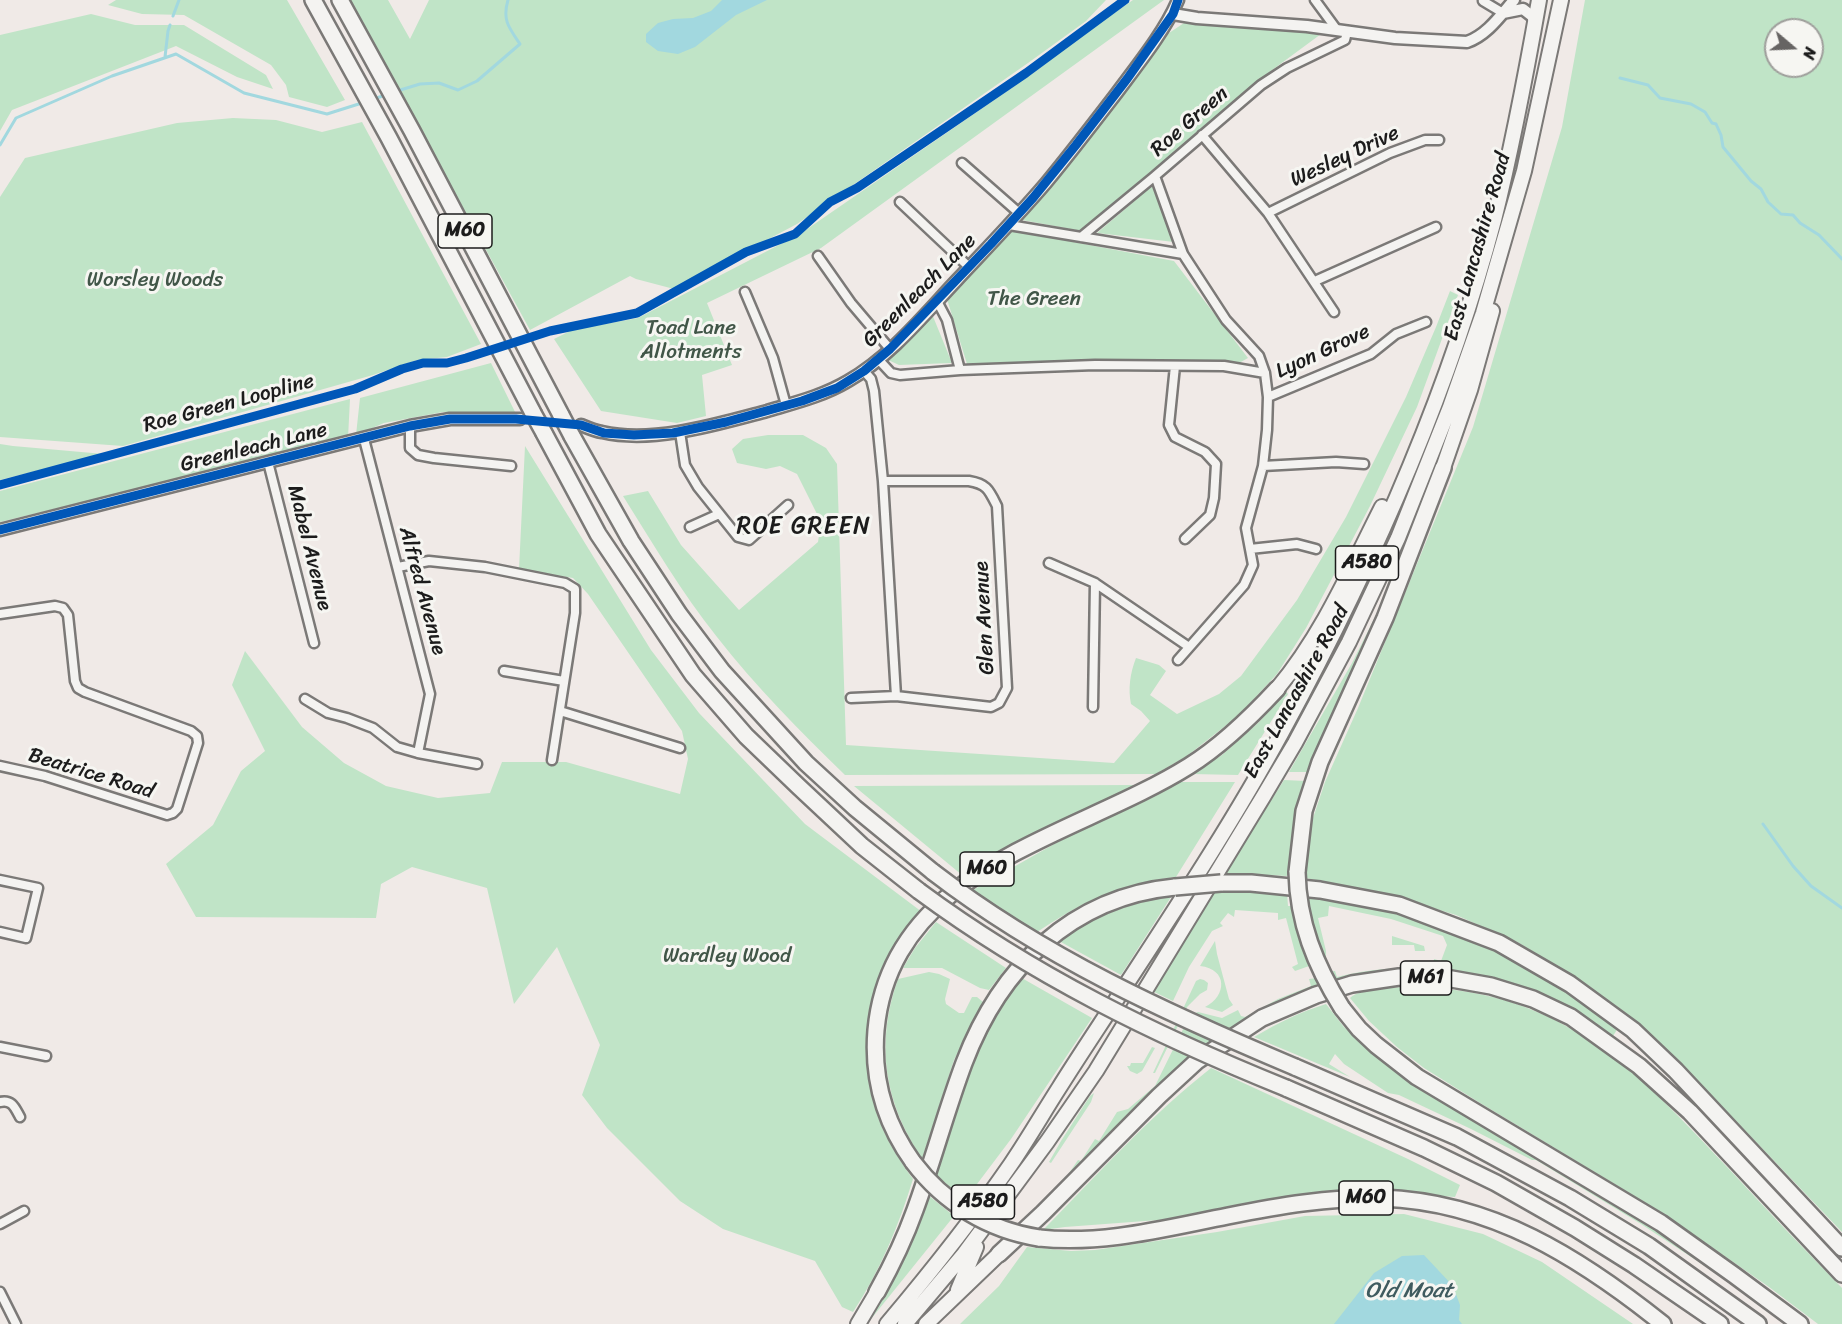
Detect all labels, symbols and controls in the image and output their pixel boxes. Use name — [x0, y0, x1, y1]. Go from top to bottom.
north arrow — [1764, 18, 1824, 78]
text: N — [1794, 43, 1825, 63]
street label: Roe Green — [1146, 82, 1234, 162]
street label: Wesley Drive — [1287, 121, 1403, 193]
street label: East Lancashire Road — [1439, 150, 1517, 344]
road number: M60 — [438, 214, 492, 248]
street label: Greenleach Lane — [858, 229, 982, 353]
park label: Worsley Woods — [87, 268, 223, 294]
park label: The Green — [987, 287, 1081, 313]
park label: Toad Lane Allotments — [640, 316, 742, 366]
street label: Lyon Grove — [1272, 319, 1374, 385]
street label: Roe Green Loopline — [141, 369, 317, 439]
street label: Greenleach Lane — [178, 418, 330, 478]
street label: Mabel Avenue — [281, 483, 337, 613]
district label: ROE GREEN — [736, 513, 872, 541]
street label: Alfred Avenue — [393, 524, 451, 658]
road number: A580 — [1336, 546, 1398, 580]
street label: Glen Avenue — [969, 561, 1001, 675]
street label: East Lancashire Road — [1239, 601, 1355, 783]
street label: Beatrice Road — [25, 743, 157, 805]
road number: M60 — [960, 852, 1014, 886]
park label: Wardley Wood — [663, 944, 791, 970]
road number: M61 — [1400, 961, 1452, 995]
road number: M60 — [1339, 1181, 1393, 1215]
road number: A580 — [952, 1185, 1014, 1219]
water label: Old Moat — [1365, 1278, 1453, 1304]

